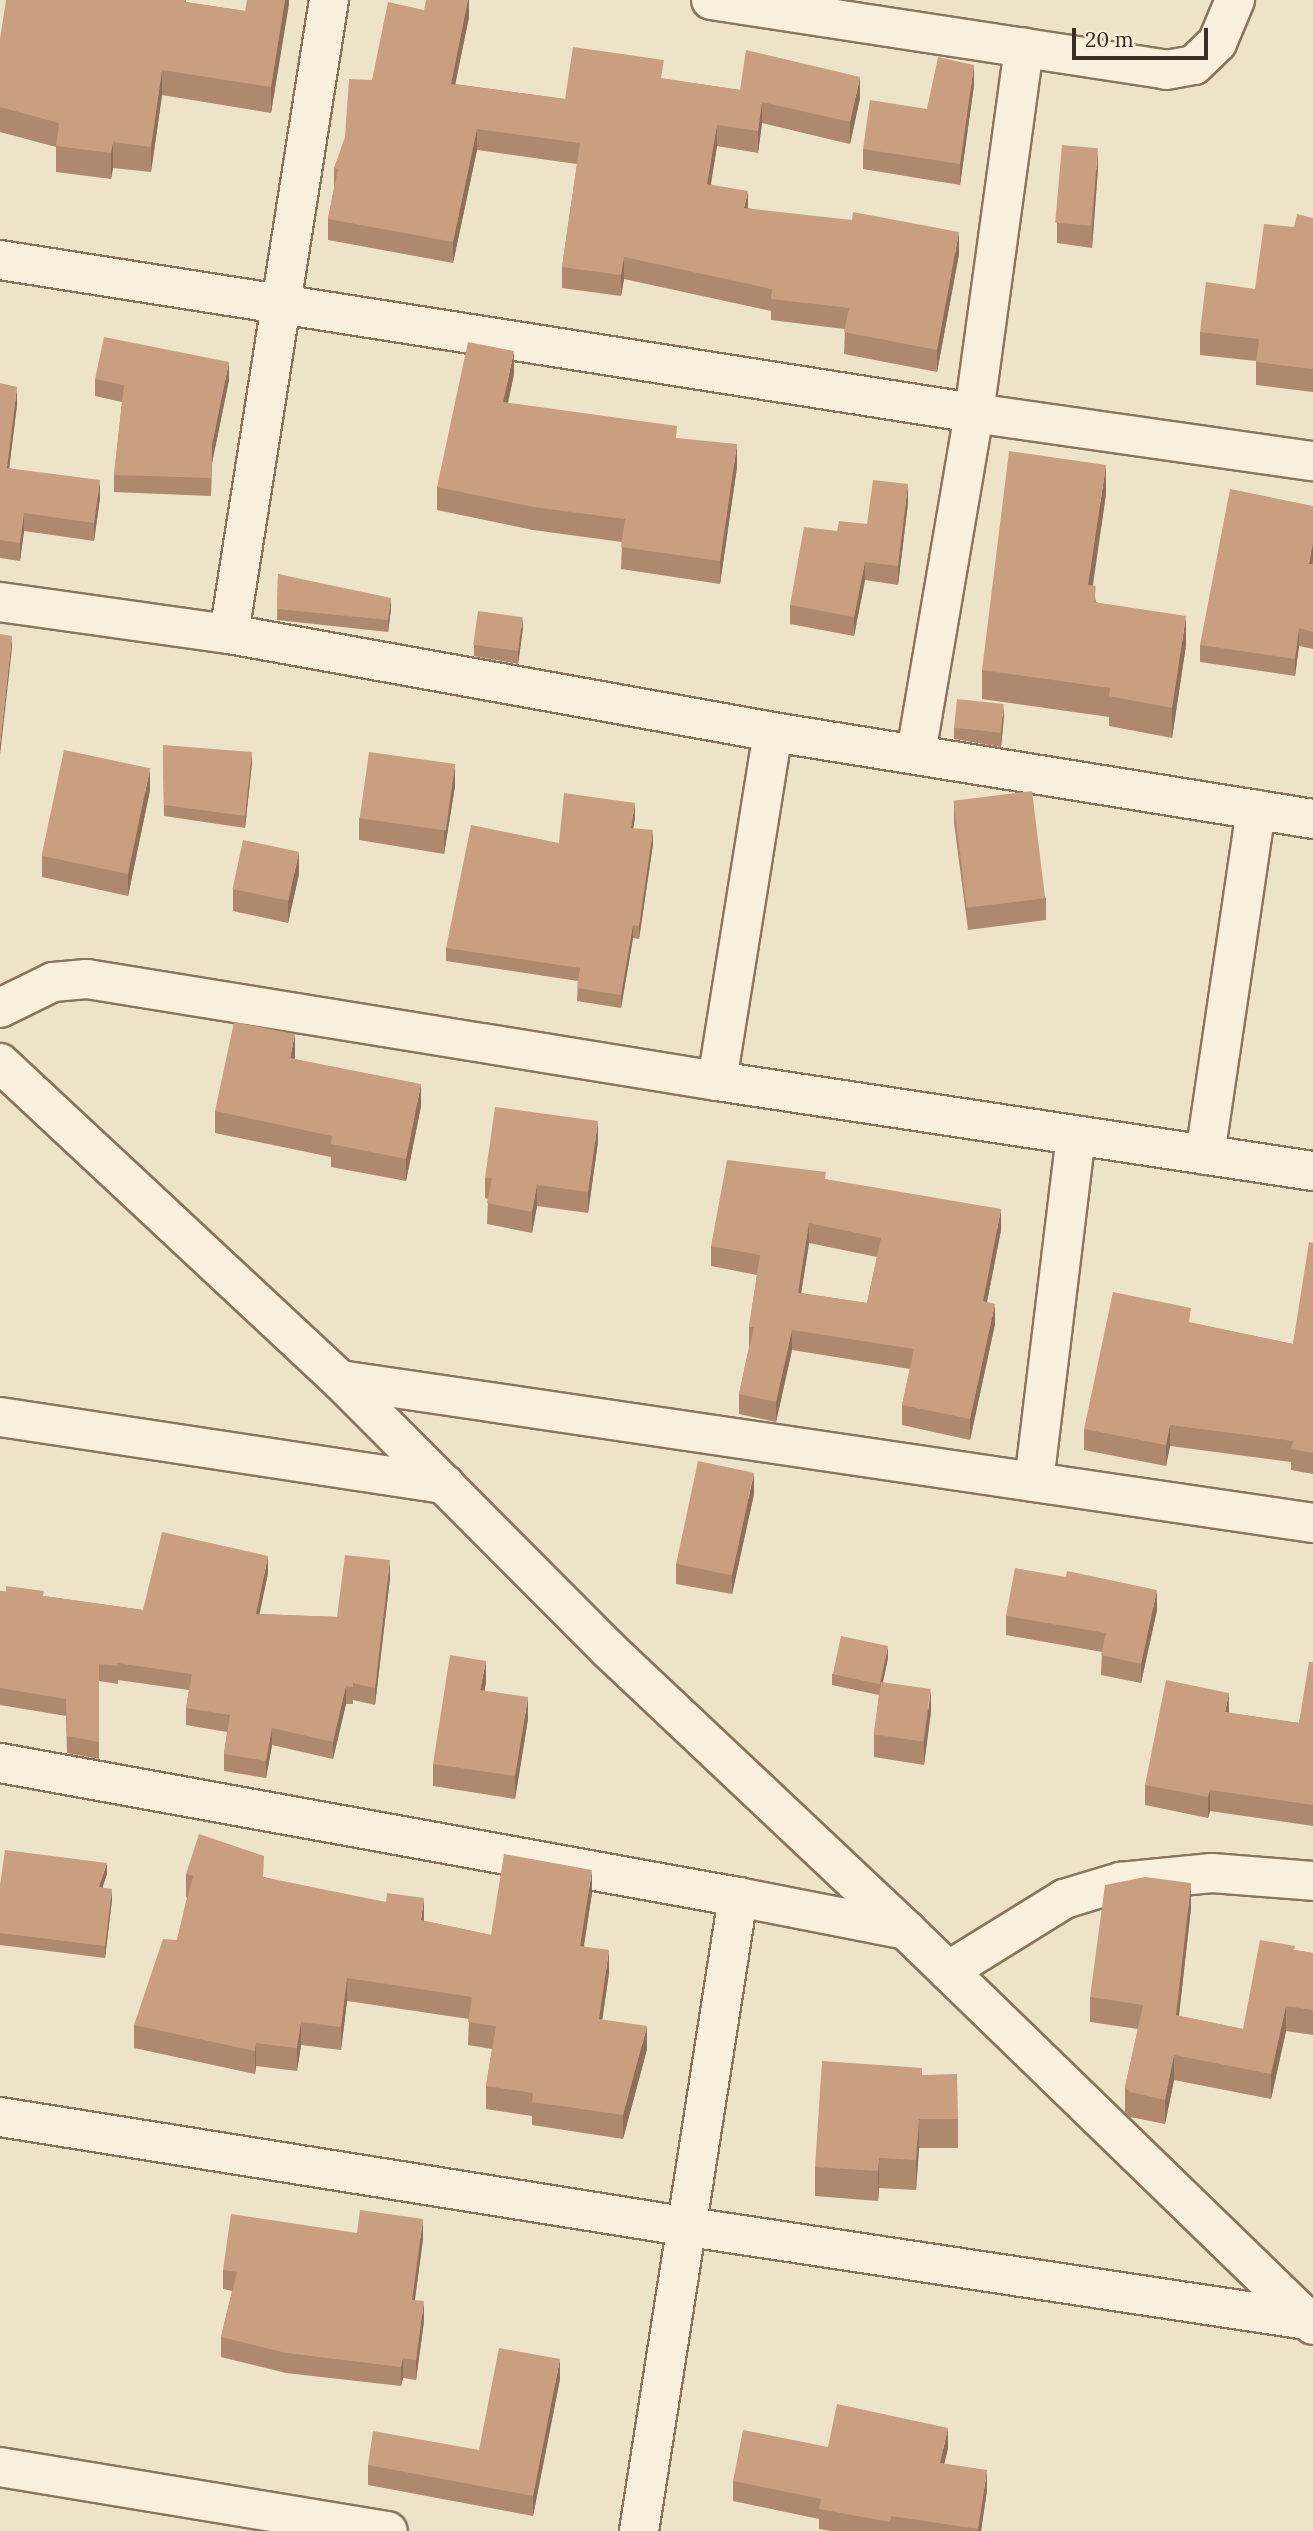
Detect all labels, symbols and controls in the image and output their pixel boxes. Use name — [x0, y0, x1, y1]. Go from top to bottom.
scale bar — [1075, 14, 1212, 58]
text: 20 m — [1085, 26, 1134, 53]

